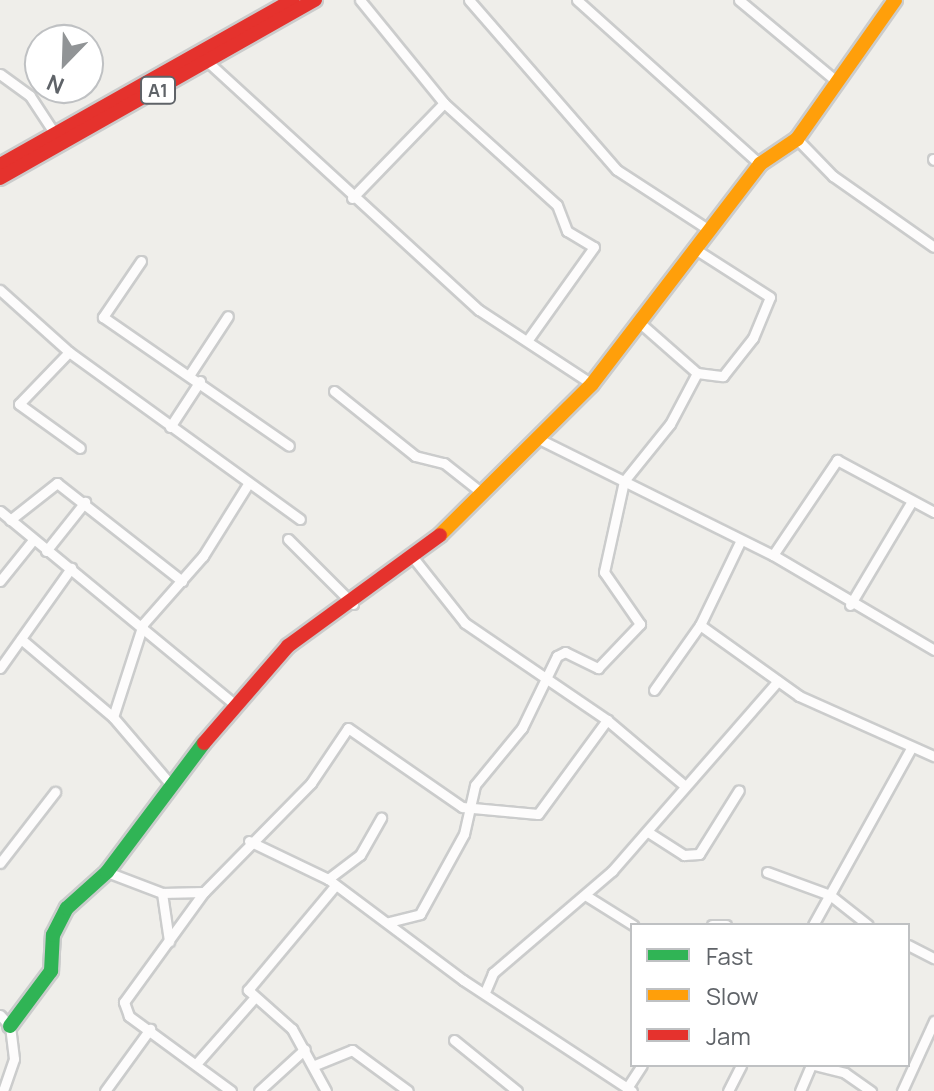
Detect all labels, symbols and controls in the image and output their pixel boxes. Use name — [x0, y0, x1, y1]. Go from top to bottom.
north arrow — [24, 24, 104, 104]
text: N — [42, 67, 69, 101]
road number: A1 — [140, 76, 176, 104]
legend — [630, 923, 910, 1067]
text: Fast — [706, 939, 753, 972]
text: Slow — [706, 979, 759, 1012]
text: Jam — [706, 1019, 751, 1052]

